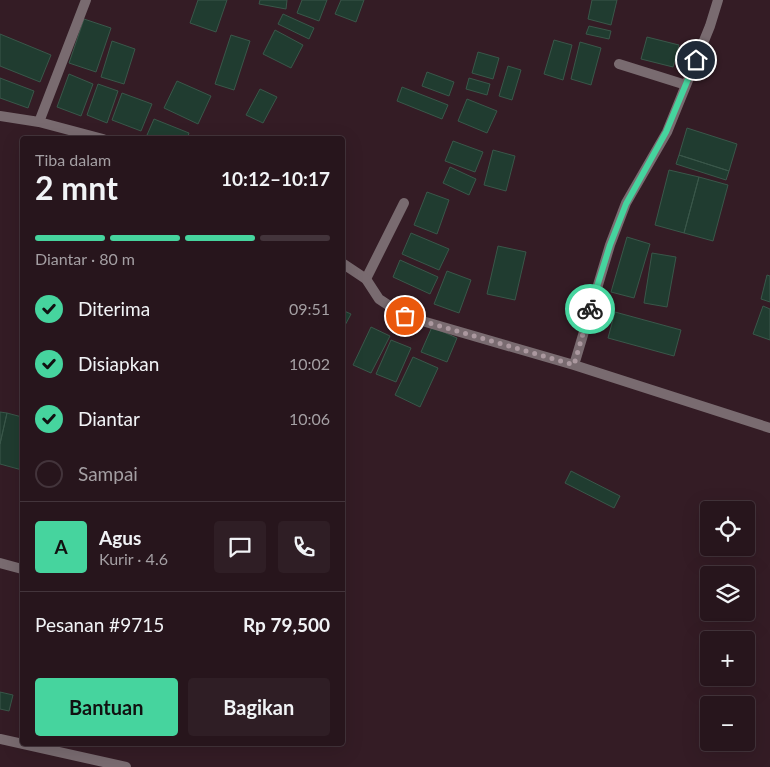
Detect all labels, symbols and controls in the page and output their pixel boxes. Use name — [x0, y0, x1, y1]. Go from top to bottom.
pin — [675, 39, 717, 81]
icon: home — [682, 46, 710, 74]
text: Tiba dalam — [35, 150, 111, 169]
text: 10:12–10:17 — [221, 167, 330, 190]
text: 2 mnt — [35, 168, 118, 207]
text: Diantar · 80 m — [35, 249, 135, 268]
courier — [565, 284, 615, 334]
icon: check — [35, 295, 63, 323]
pin — [384, 295, 426, 337]
icon: bike — [576, 295, 604, 323]
text: Diterima — [78, 297, 150, 320]
text: 09:51 — [289, 299, 330, 318]
icon: bag — [391, 302, 419, 330]
icon: check — [35, 350, 63, 378]
text: Disiapkan — [78, 352, 159, 375]
text: 10:02 — [289, 354, 330, 373]
icon: check — [35, 405, 63, 433]
text: Diantar — [78, 407, 140, 430]
text: 10:06 — [289, 409, 330, 428]
text: Sampai — [78, 462, 138, 485]
map controls — [700, 501, 755, 751]
button: locate — [700, 501, 755, 556]
button: chat — [214, 521, 266, 573]
button: phone — [278, 521, 330, 573]
text: Agus — [99, 526, 141, 549]
text: A — [54, 535, 68, 558]
text: Kurir · 4.6 — [99, 549, 168, 568]
button: layers — [700, 566, 755, 621]
text: Pesanan #9715 — [35, 613, 164, 636]
text: Rp 79,500 — [243, 613, 330, 636]
button: + — [700, 631, 755, 686]
button: Bantuan — [35, 678, 178, 736]
button: Bagikan — [188, 678, 330, 736]
button: − — [700, 696, 755, 751]

